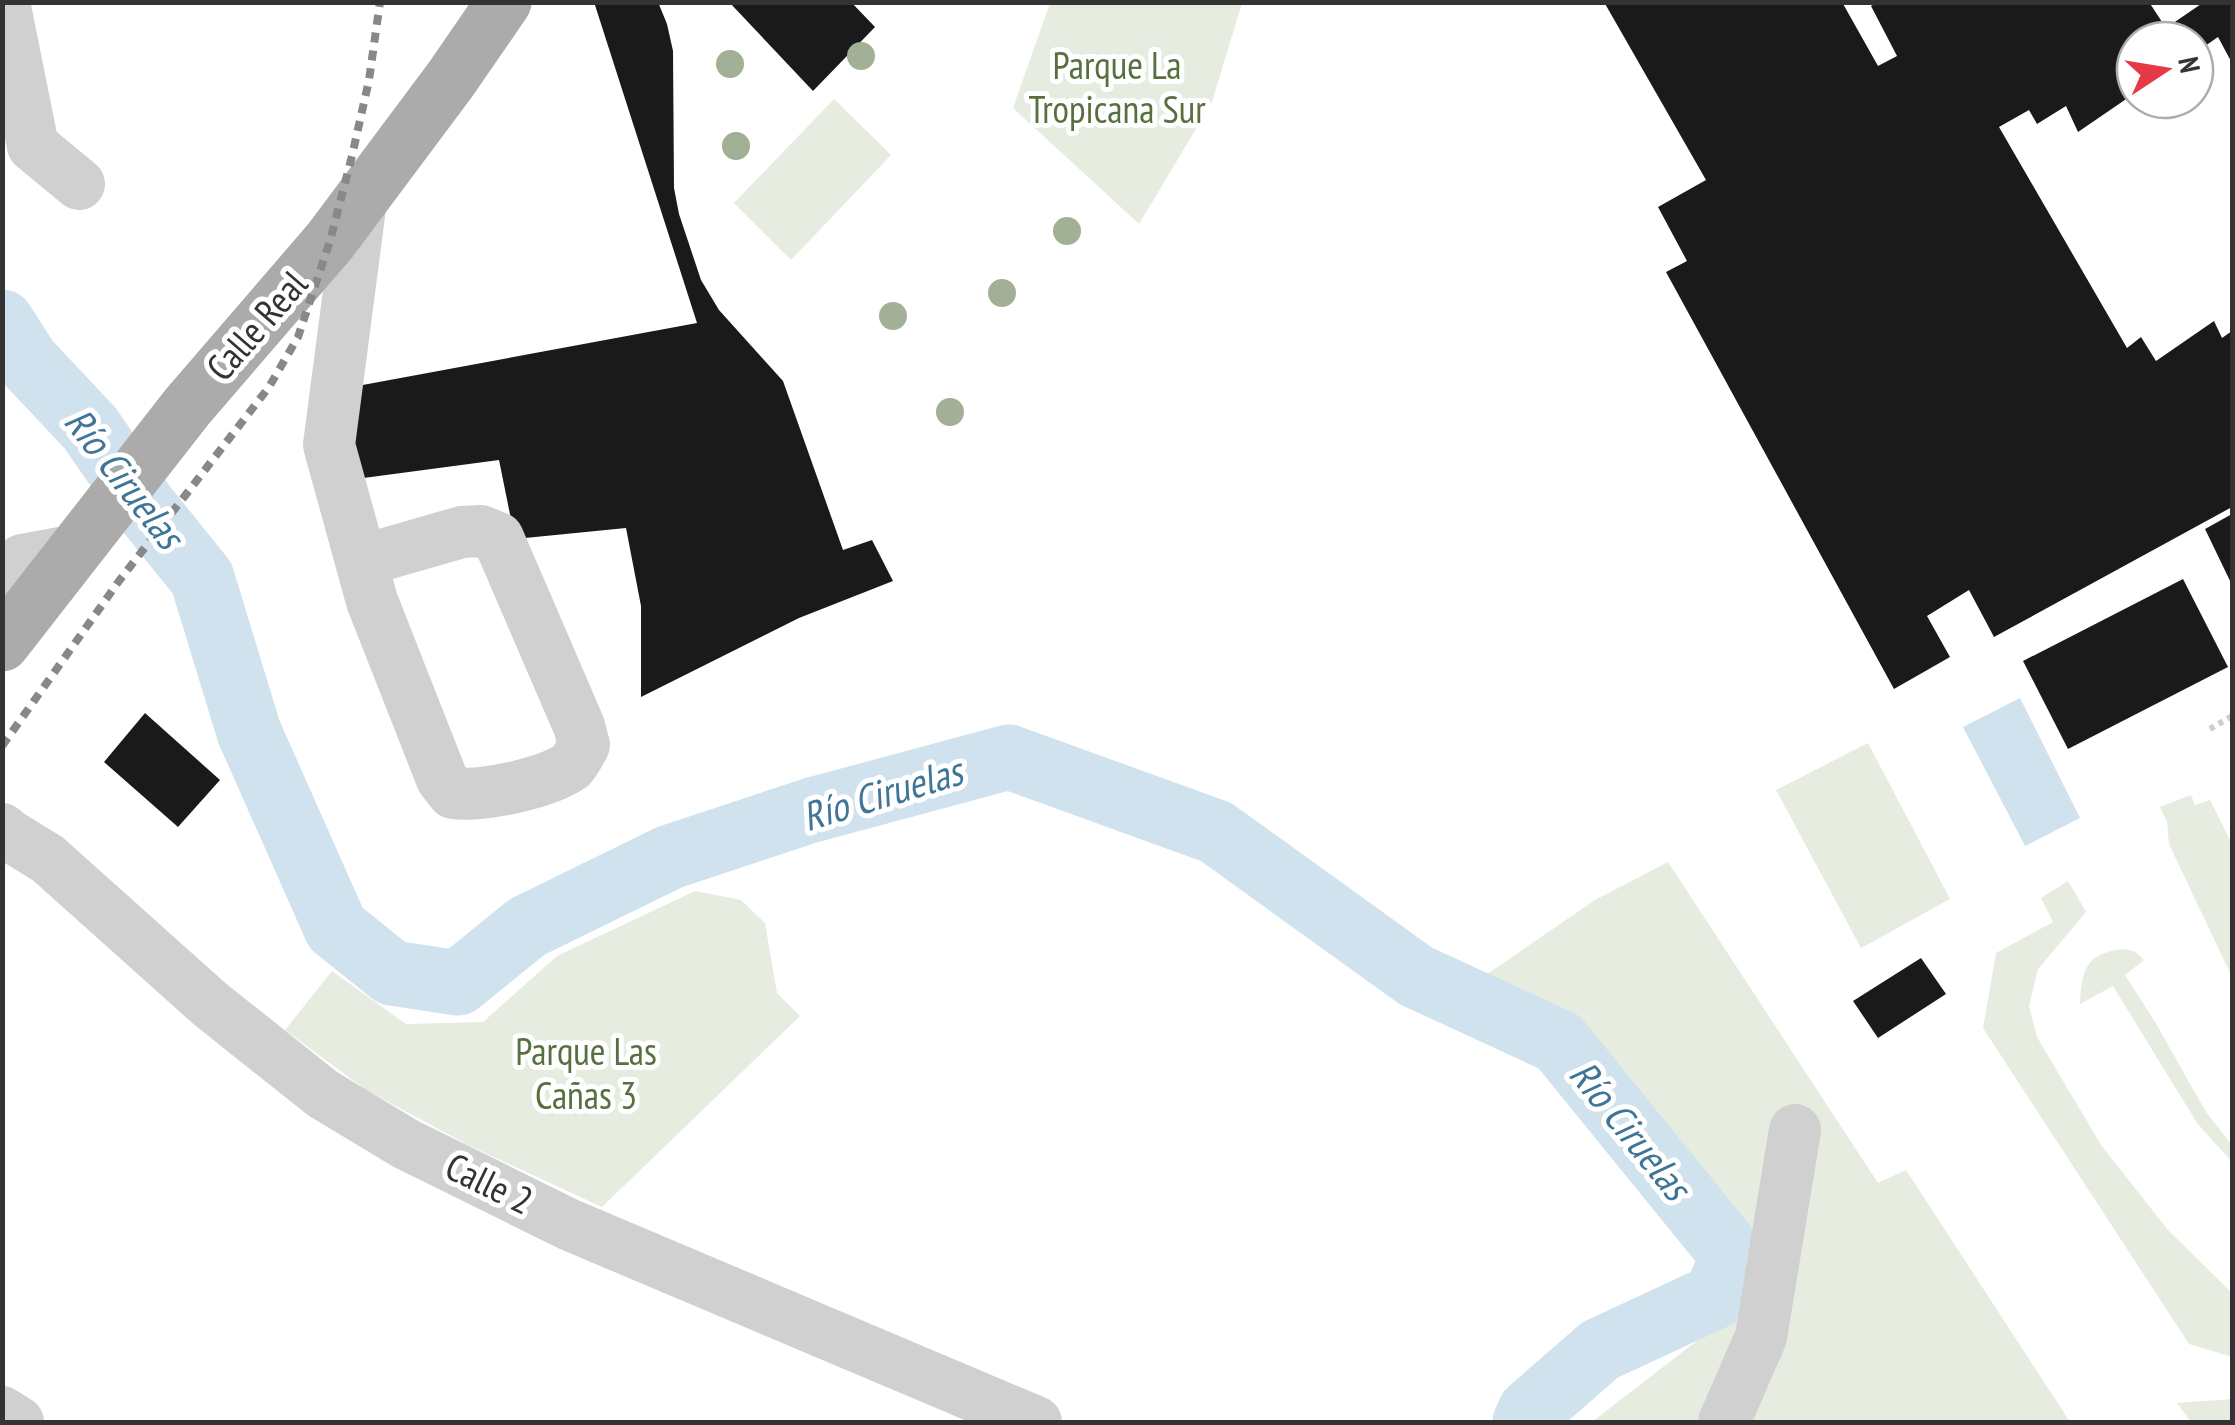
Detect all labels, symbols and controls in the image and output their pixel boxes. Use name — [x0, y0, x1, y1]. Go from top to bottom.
north arrow — [2115, 20, 2215, 120]
park label: Parque La Tropicana Sur — [1028, 40, 1206, 133]
text: N — [2170, 53, 2210, 76]
street label: Calle Real — [195, 260, 317, 390]
water label: Río Ciruelas — [54, 397, 198, 561]
water label: Río Ciruelas — [796, 743, 971, 842]
park label: Parque Las Cañas 3 — [515, 1026, 657, 1119]
water label: Río Ciruelas — [1559, 1049, 1705, 1212]
street label: Calle 2 — [438, 1141, 541, 1225]

